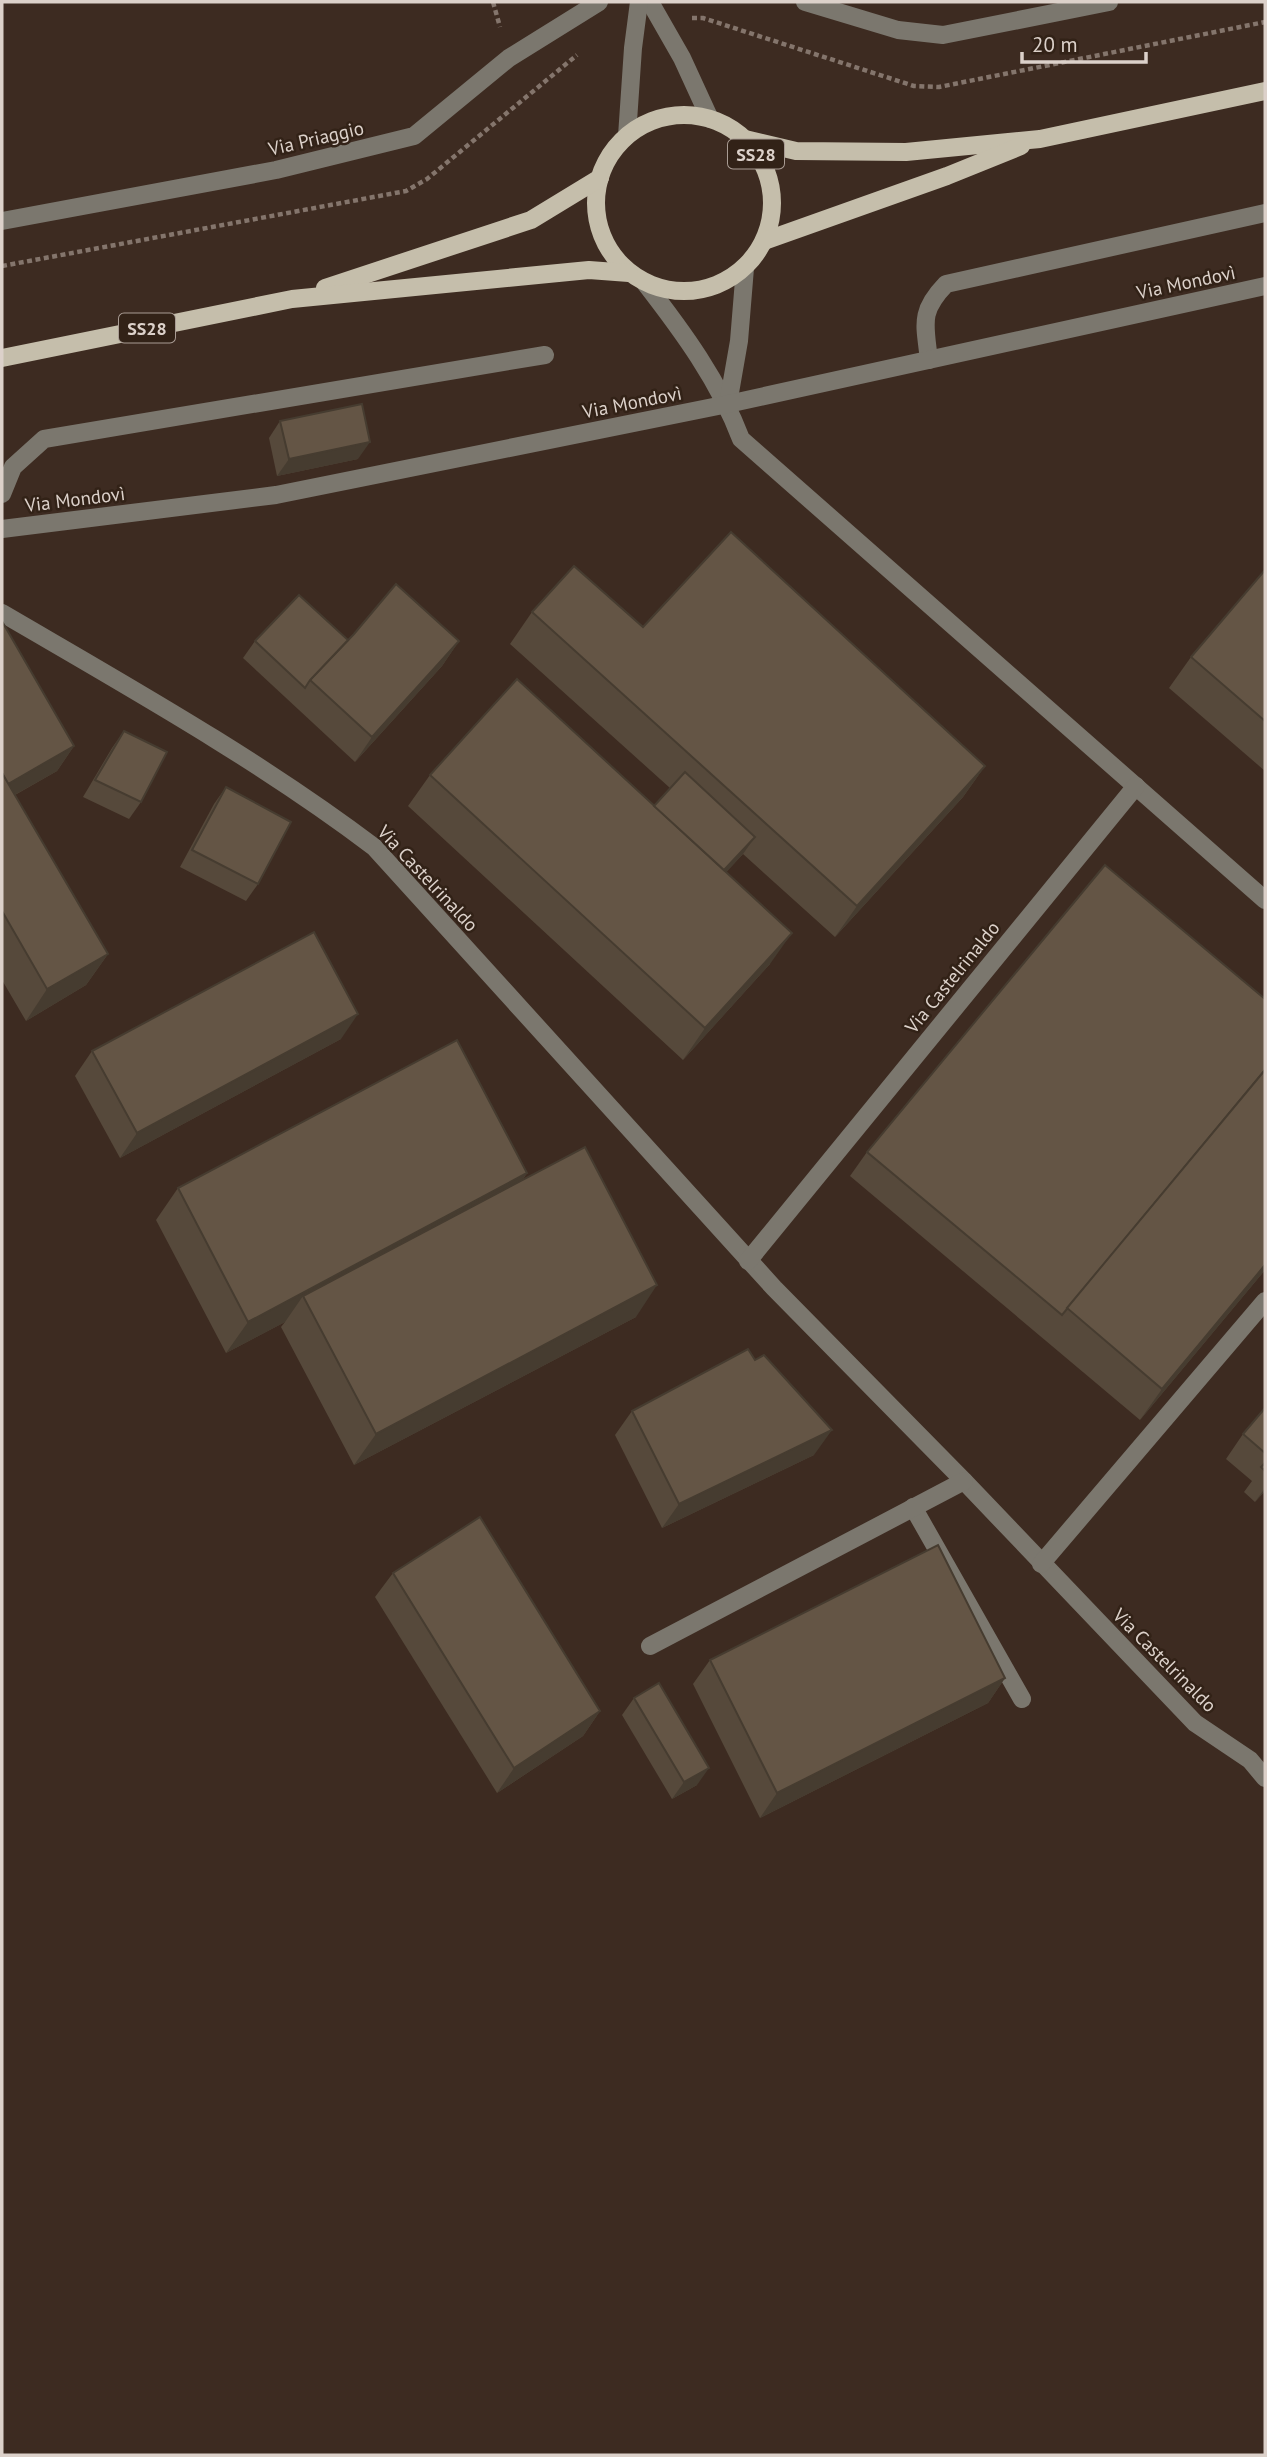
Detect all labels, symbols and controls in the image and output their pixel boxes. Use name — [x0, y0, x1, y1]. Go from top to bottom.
scale bar — [1022, 21, 1146, 65]
text: 20 m — [1032, 31, 1078, 58]
street label: Via Priaggio — [265, 115, 366, 161]
road number: SS28 — [728, 140, 784, 168]
street label: Via Mondovì — [1133, 260, 1238, 304]
road number: SS28 — [119, 314, 175, 342]
street label: Via Mondovì — [579, 381, 684, 424]
street label: Via Mondovì — [23, 481, 126, 517]
street label: Via Castelrinaldo — [372, 819, 484, 936]
street label: Via Castelrinaldo — [899, 916, 1004, 1039]
street label: Via Castelrinaldo — [1107, 1602, 1222, 1717]

